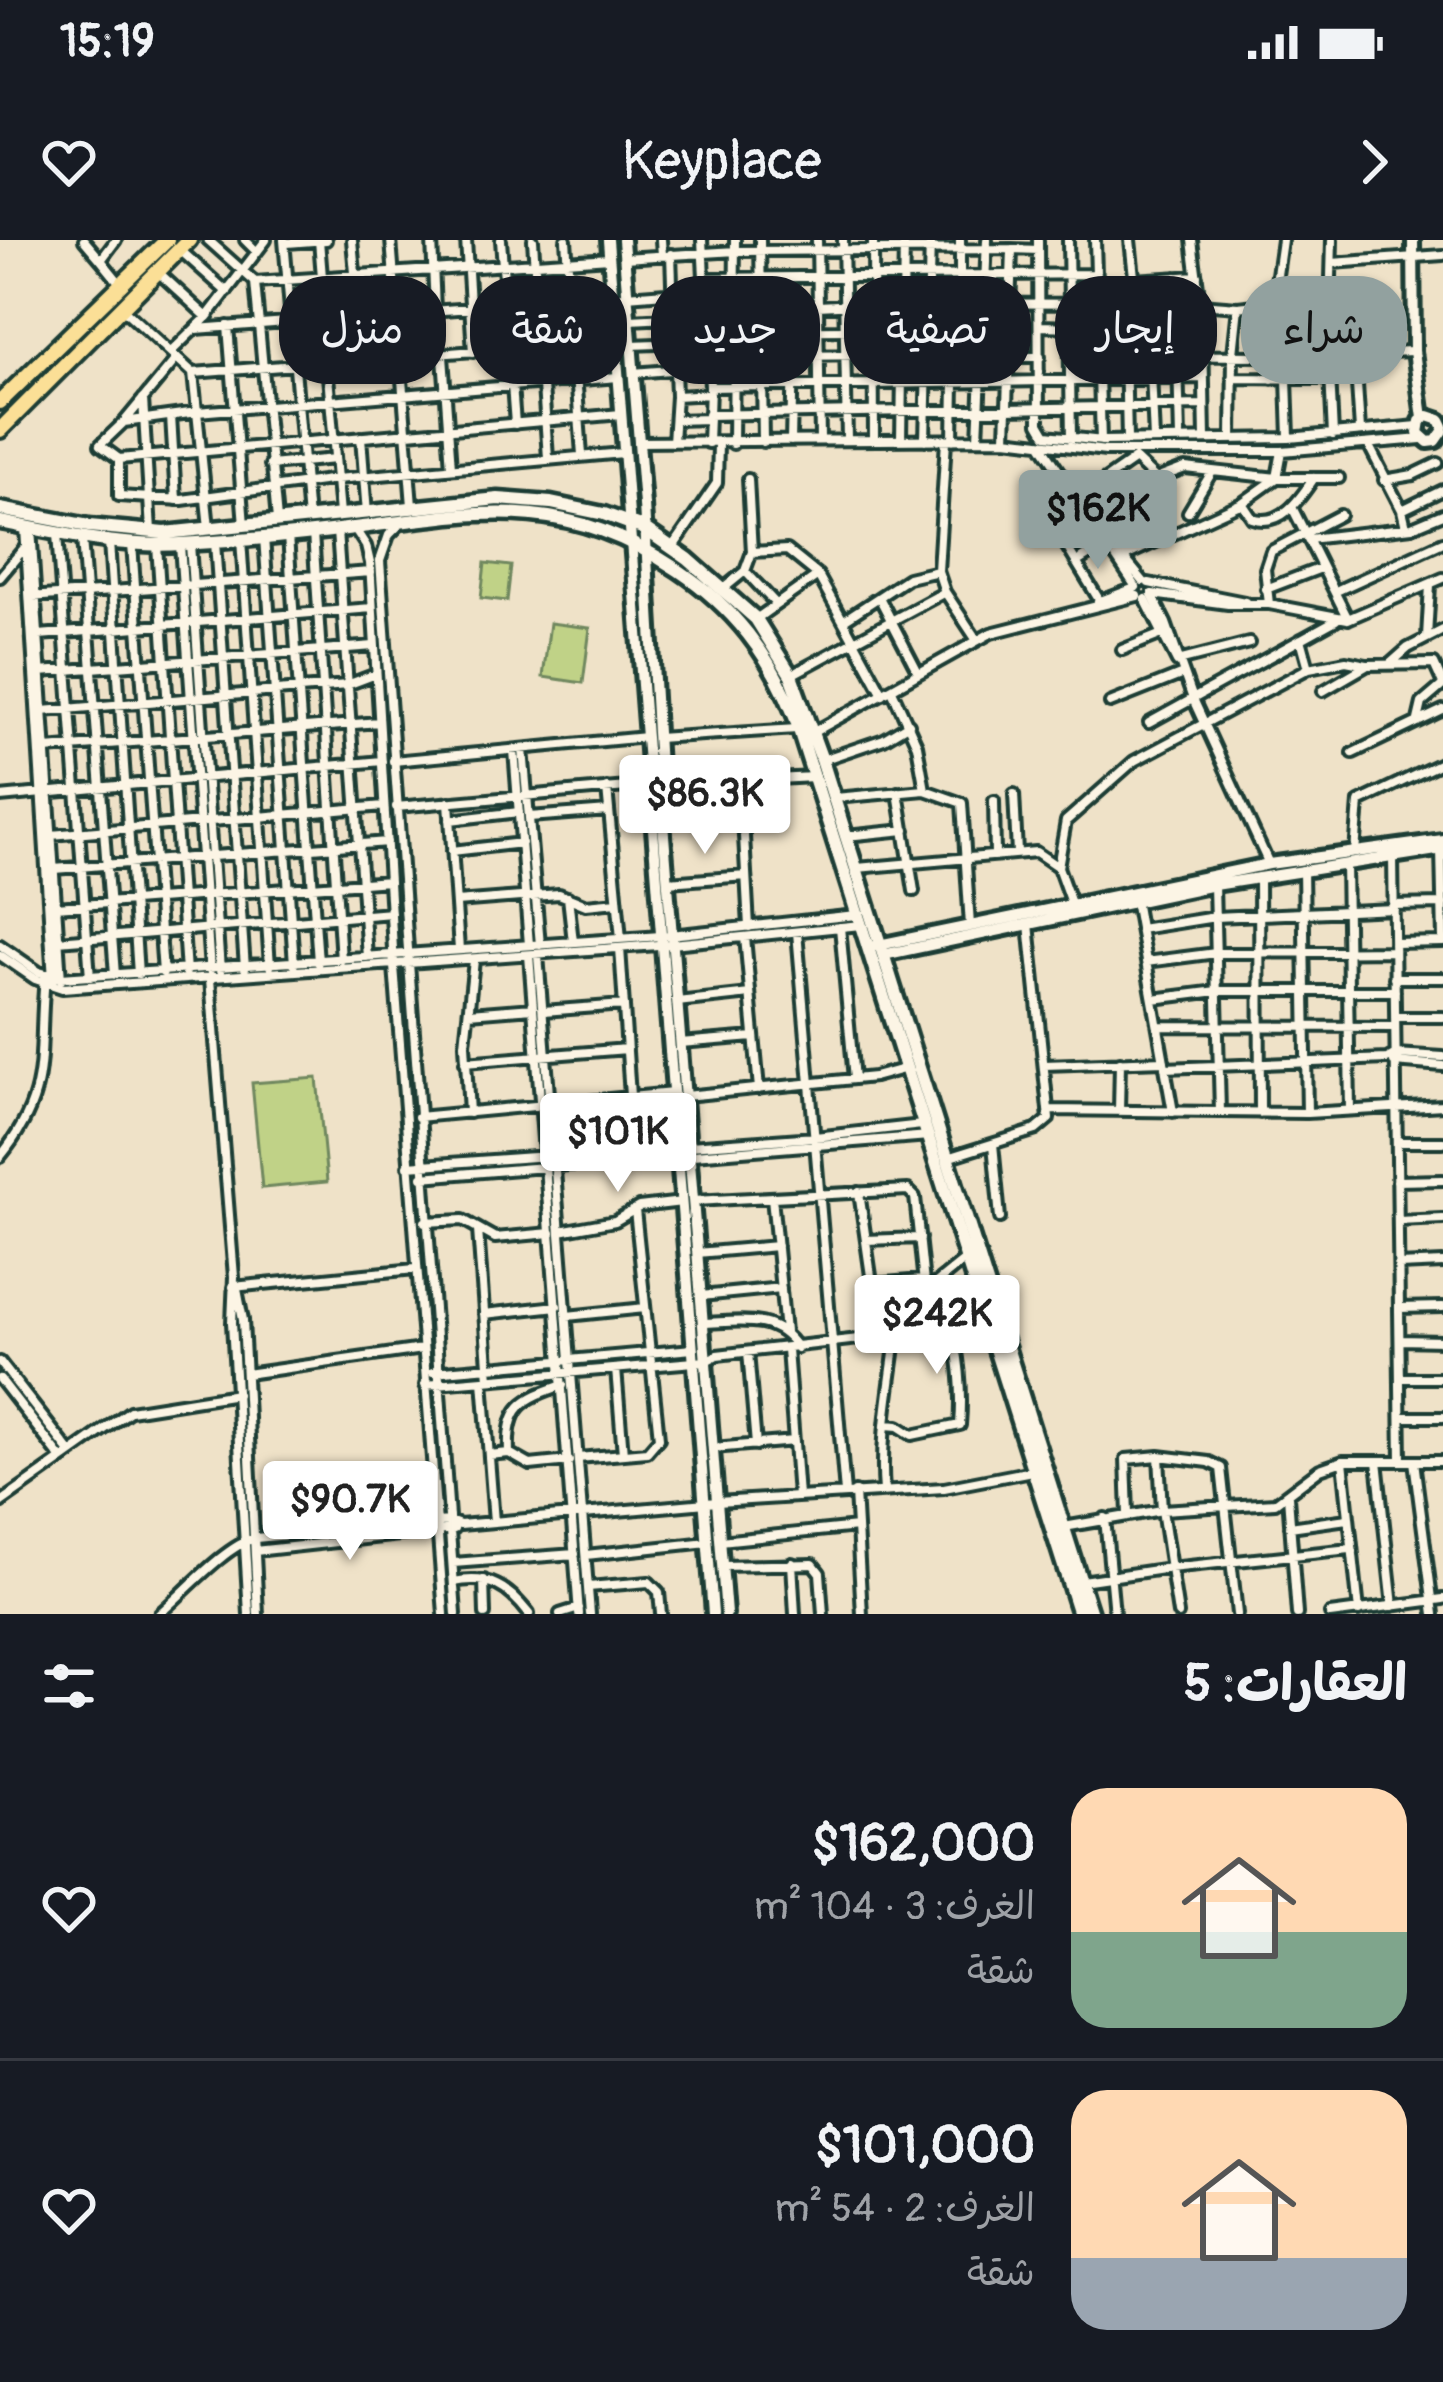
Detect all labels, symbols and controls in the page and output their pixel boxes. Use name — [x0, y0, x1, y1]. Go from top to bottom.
text: 15:19 — [60, 14, 155, 70]
text: Keyplace — [622, 128, 821, 196]
icon: heart — [36, 129, 102, 195]
icon: forward — [1341, 129, 1407, 195]
chip: منزل — [279, 276, 446, 384]
chip: شقة — [470, 276, 627, 384]
chip: جديد — [651, 276, 820, 384]
chip: تصفية — [844, 276, 1031, 384]
chip: إيجار — [1055, 276, 1217, 384]
chip: شراء — [1241, 276, 1407, 384]
pin: $162K — [1014, 470, 1182, 572]
text: $162K — [1046, 484, 1150, 533]
pin: $86.3K — [607, 755, 803, 857]
text: $86.3K — [646, 769, 764, 818]
pin: $101K — [534, 1093, 702, 1195]
text: $101K — [567, 1107, 669, 1156]
pin: $242K — [853, 1275, 1021, 1377]
text: $242K — [882, 1289, 992, 1338]
pin: $90.7K — [252, 1461, 448, 1563]
text: $90.7K — [290, 1475, 410, 1524]
text: العقارات: 5 — [1184, 1652, 1407, 1716]
icon: filters — [36, 1653, 102, 1719]
text: $162,000 — [812, 1812, 1035, 1876]
icon: home — [1167, 1836, 1311, 1980]
icon: heart — [36, 1875, 102, 1941]
text: الغرف: 3 · 104 m² — [754, 1882, 1035, 1931]
text: شقة — [967, 1946, 1035, 1995]
text: $101,000 — [815, 2114, 1035, 2178]
icon: home — [1167, 2138, 1311, 2282]
icon: heart — [36, 2177, 102, 2243]
text: الغرف: 2 · 54 m² — [775, 2184, 1035, 2233]
text: شقة — [967, 2248, 1035, 2297]

